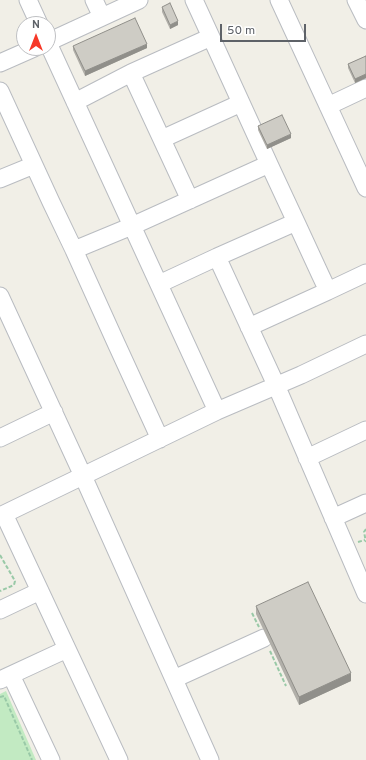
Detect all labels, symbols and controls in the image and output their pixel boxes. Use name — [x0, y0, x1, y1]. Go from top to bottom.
north arrow — [16, 16, 56, 56]
scale bar — [222, 16, 308, 42]
text: N — [32, 18, 40, 32]
text: 50 m — [227, 23, 255, 39]

